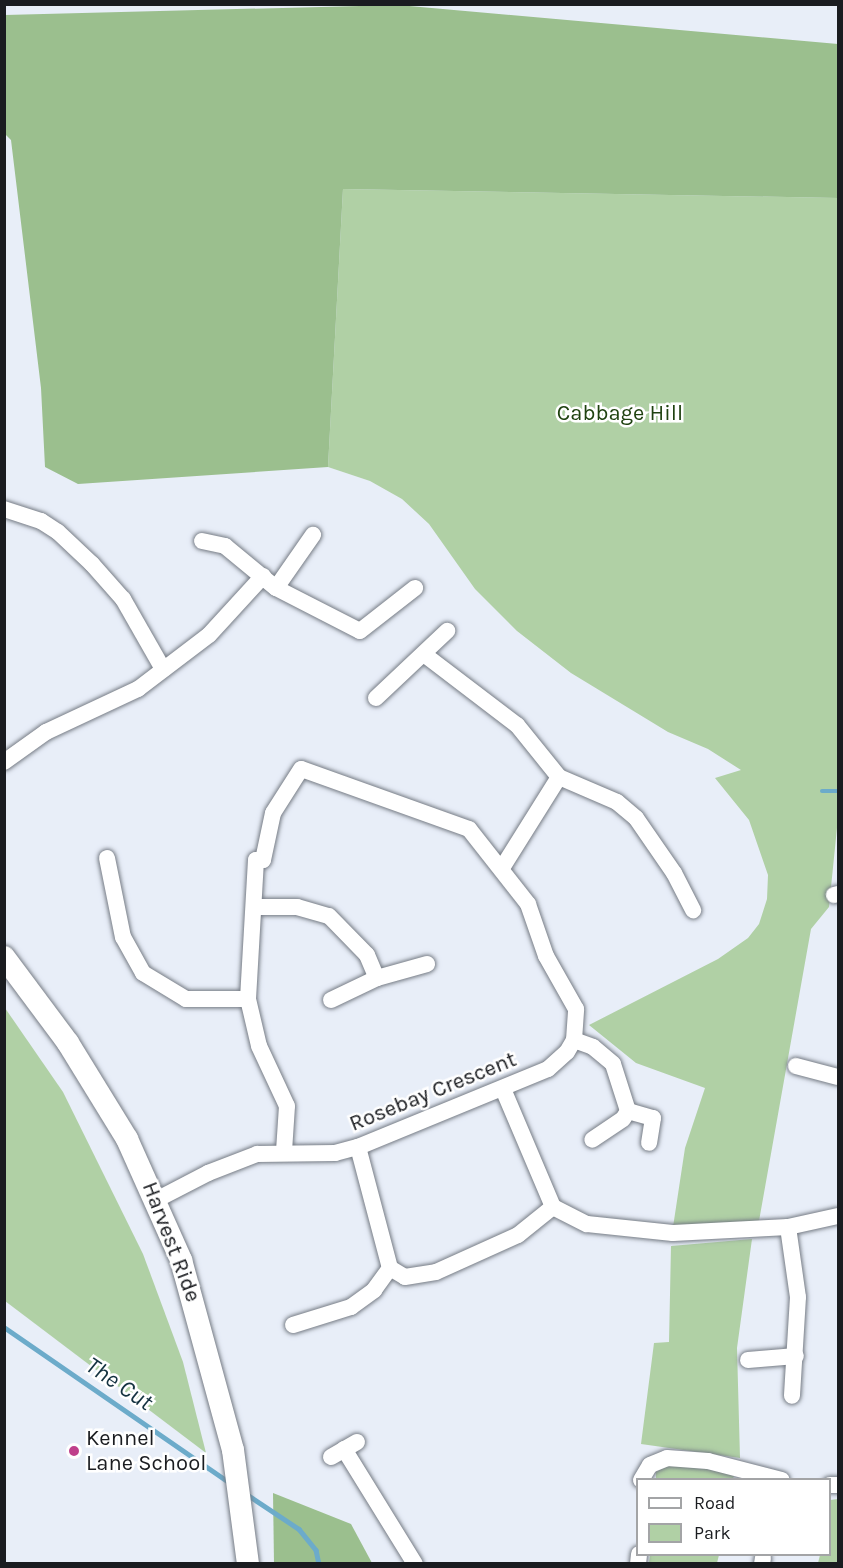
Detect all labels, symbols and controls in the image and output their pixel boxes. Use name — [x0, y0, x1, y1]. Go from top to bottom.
park label: Cabbage Hill — [557, 401, 683, 427]
street label: Rosebay Crescent — [346, 1047, 520, 1137]
street label: Harvest Ride — [136, 1178, 206, 1306]
water label: The Cut — [80, 1351, 158, 1417]
place label: Kennel Lane School — [86, 1425, 206, 1476]
marker: Kennel Lane School — [67, 1444, 81, 1458]
legend — [636, 1478, 831, 1556]
text: Road — [694, 1492, 735, 1514]
text: Park — [694, 1522, 731, 1544]

